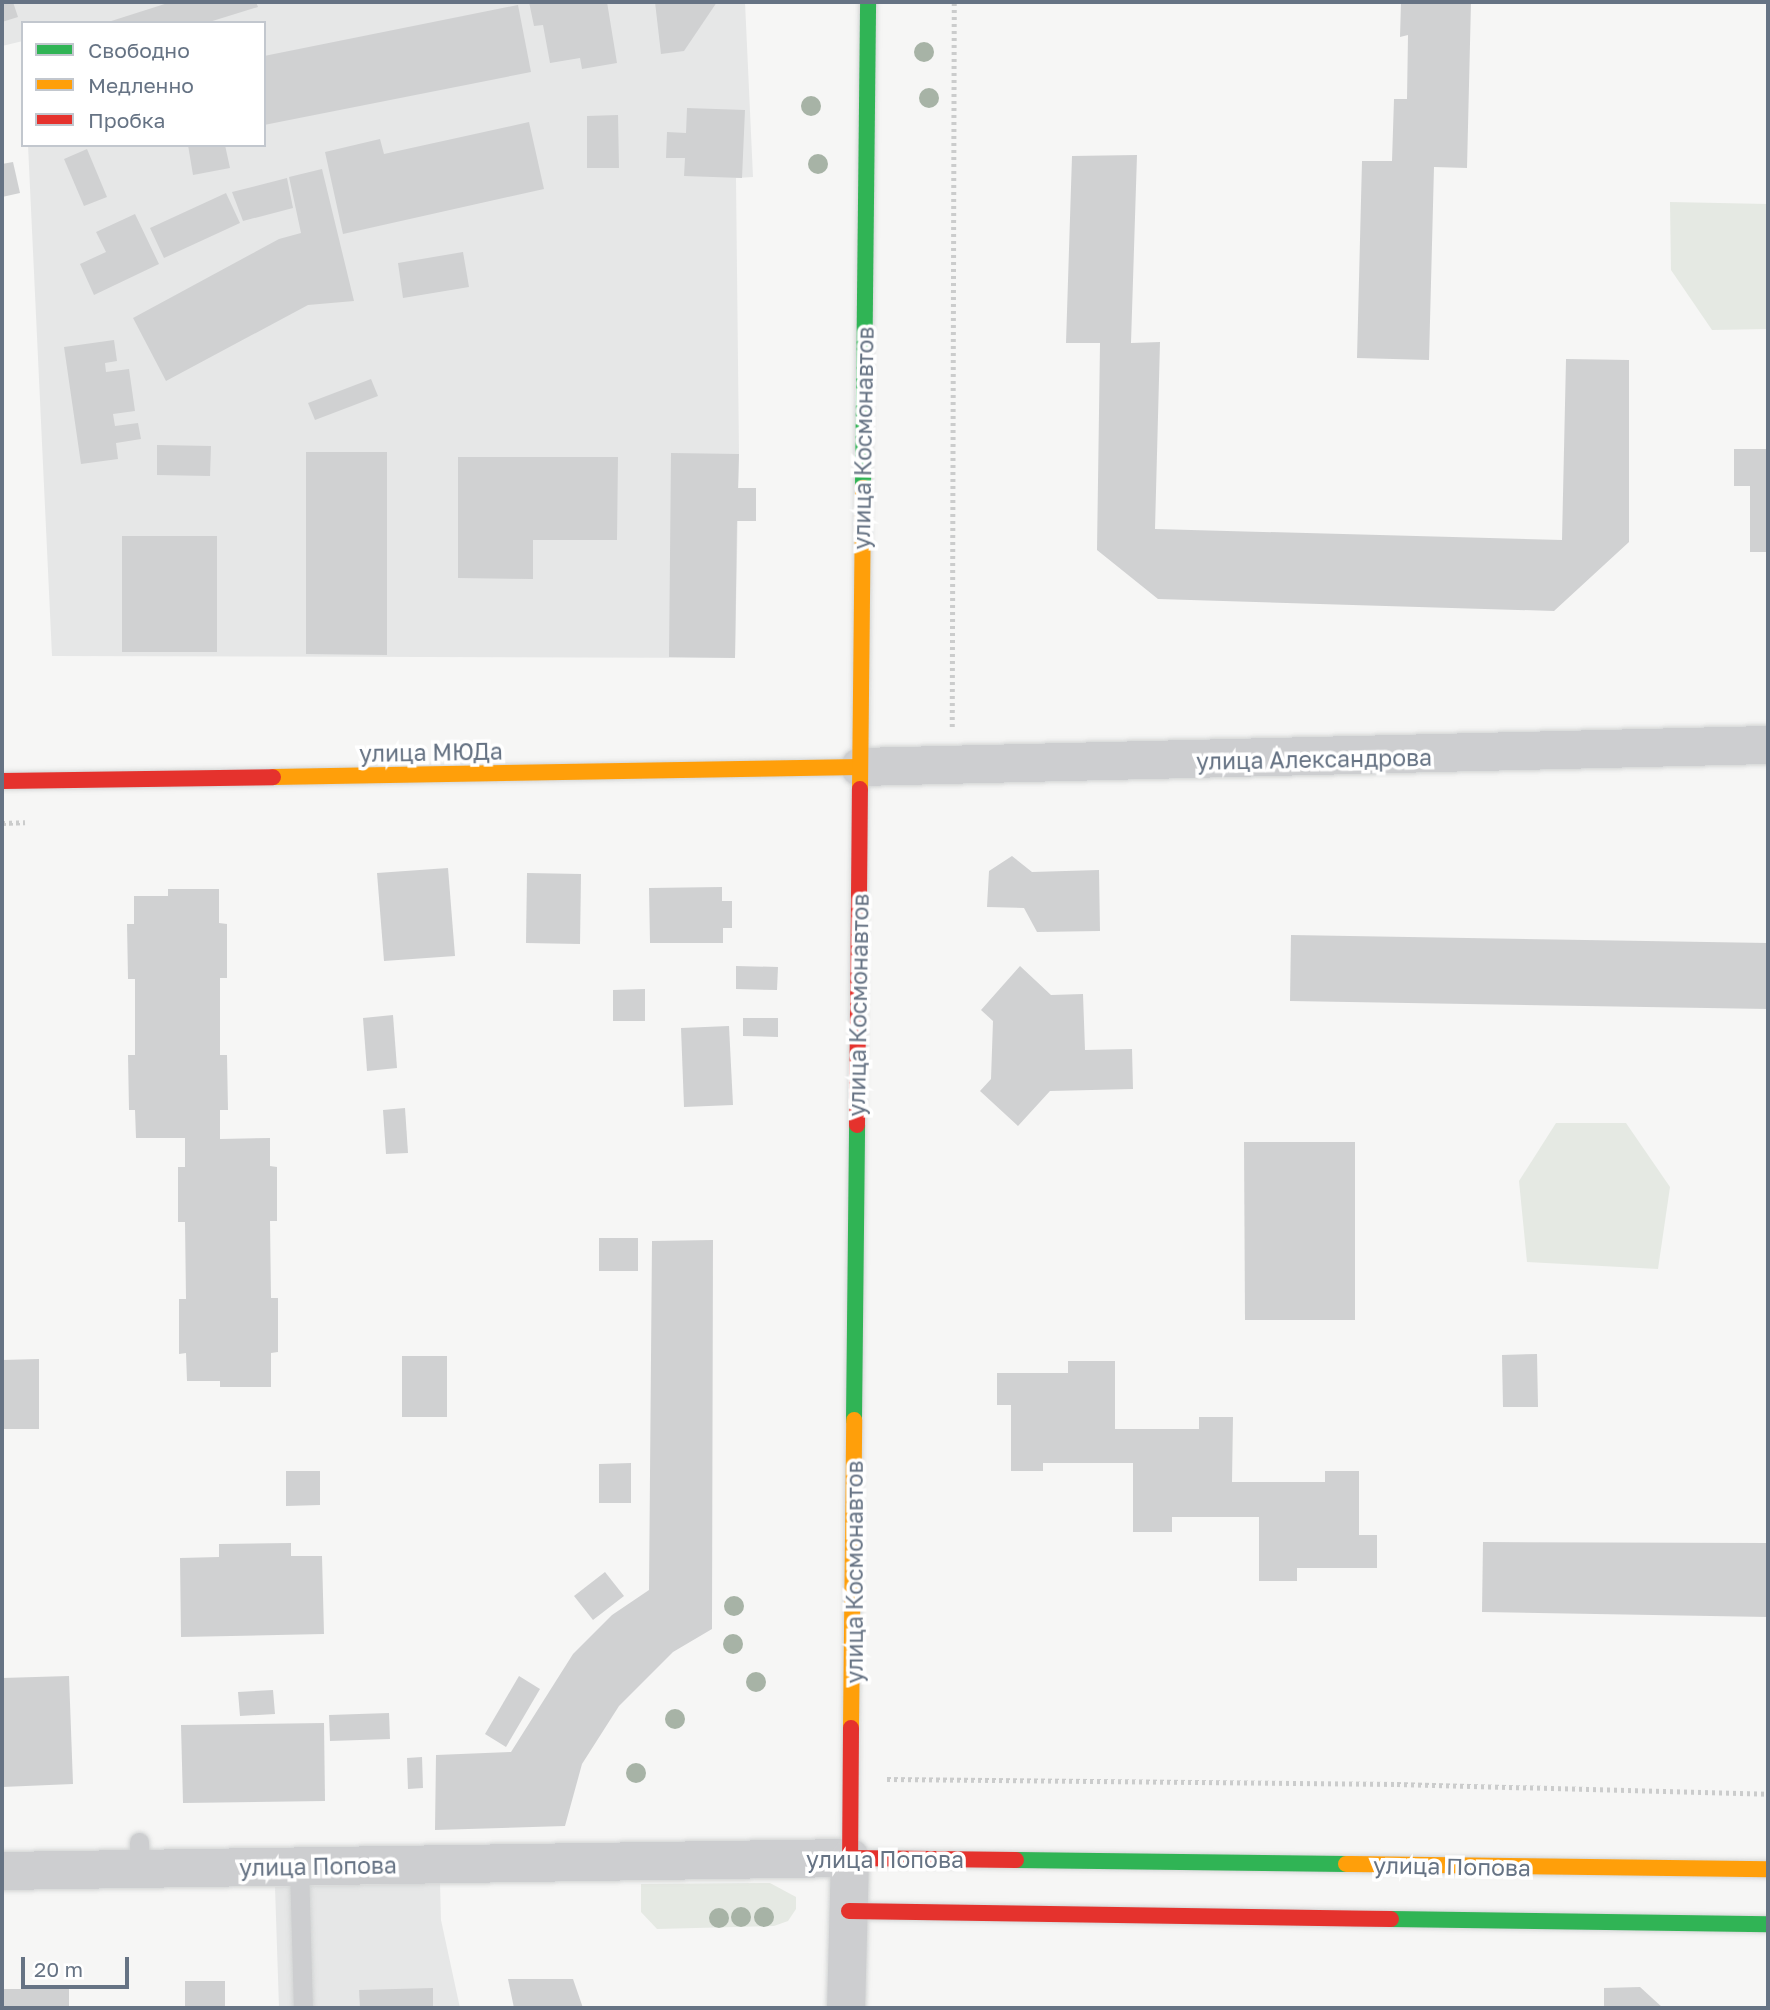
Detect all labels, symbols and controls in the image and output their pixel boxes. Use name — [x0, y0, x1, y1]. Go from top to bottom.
legend — [21, 21, 266, 147]
text: Свободно — [88, 37, 190, 63]
text: Медленно — [88, 72, 194, 98]
text: Пробка — [88, 107, 166, 133]
street label: улица Космонавтов — [847, 326, 879, 550]
street label: улица МЮДа — [359, 737, 503, 767]
street label: улица Александрова — [1196, 743, 1432, 775]
street label: улица Космонавтов — [842, 893, 874, 1117]
street label: улица Космонавтов — [840, 1460, 868, 1684]
street label: улица Попова — [806, 1845, 964, 1873]
street label: улица Попова — [239, 1851, 397, 1881]
street label: улица Попова — [1373, 1851, 1531, 1881]
scale bar — [24, 1944, 133, 1988]
text: 20 m — [34, 1956, 83, 1982]

